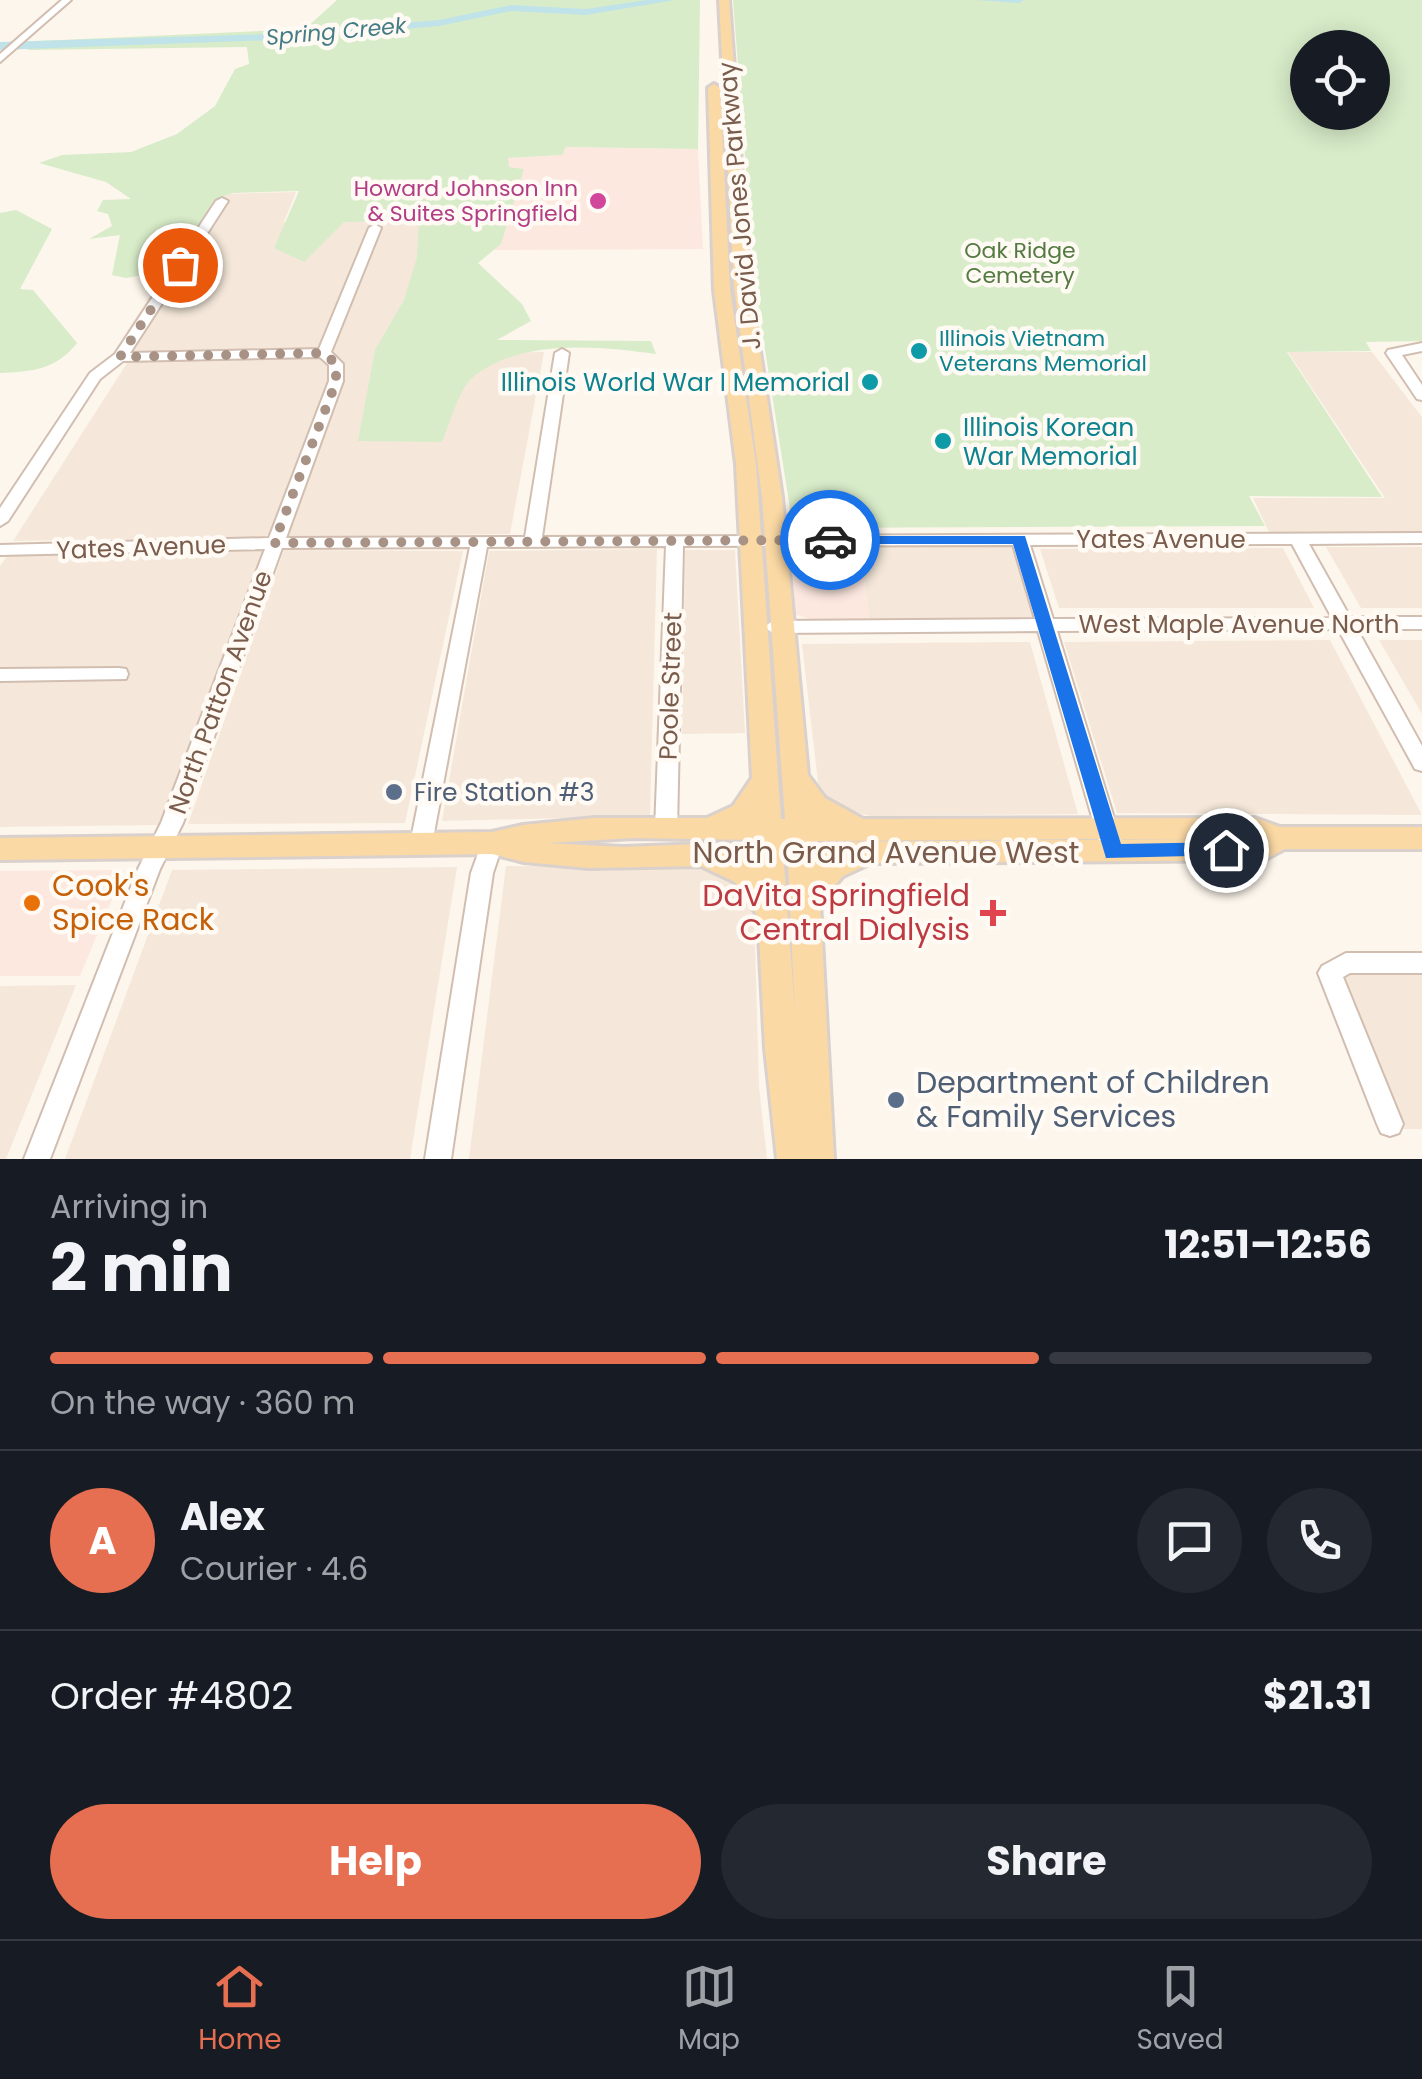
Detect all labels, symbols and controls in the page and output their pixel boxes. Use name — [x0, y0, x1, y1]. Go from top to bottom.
water label: Spring Creek — [265, 10, 409, 53]
map controls — [1290, 30, 1390, 130]
button: locate — [1290, 30, 1390, 130]
street label: J. David Jones Parkway — [709, 60, 770, 351]
place label: Howard Johnson Inn & Suites Springfield — [354, 173, 578, 229]
marker: Howard Johnson Inn & Suites Springfield — [587, 190, 609, 212]
pin — [138, 223, 223, 308]
park label: Oak Ridge Cemetery — [964, 235, 1076, 291]
icon: bag — [153, 238, 208, 293]
place label: Illinois Vietnam Veterans Memorial — [939, 323, 1147, 379]
marker: Illinois Vietnam Veterans Memorial — [908, 340, 930, 362]
place label: Illinois World War I Memorial — [501, 365, 850, 400]
marker: Illinois World War I Memorial — [859, 371, 881, 393]
place label: Illinois Korean War Memorial — [963, 410, 1138, 474]
marker: Illinois Korean War Memorial — [932, 430, 954, 452]
courier — [780, 490, 880, 590]
icon: car — [803, 513, 858, 568]
street label: Yates Avenue — [1076, 522, 1246, 557]
street label: Yates Avenue — [56, 527, 226, 568]
street label: North Patton Avenue — [160, 566, 281, 819]
street label: West Maple Avenue North — [1079, 607, 1399, 642]
street label: Poole Street — [650, 611, 691, 761]
place label: Fire Station #3 — [414, 775, 595, 810]
marker: Fire Station #3 — [383, 781, 405, 803]
pin — [1184, 808, 1269, 893]
icon: home — [1199, 823, 1254, 878]
street label: North Grand Avenue West — [692, 831, 1080, 874]
place label: Cook's Spice Rack — [52, 864, 215, 941]
place label: DaVita Springfield Central Dialysis — [702, 874, 970, 951]
marker: Cook's Spice Rack — [21, 892, 43, 914]
marker: DaVita Springfield Central Dialysis — [980, 900, 1006, 926]
place label: Department of Children & Family Services — [916, 1061, 1270, 1138]
marker: Department of Children & Family Services — [885, 1089, 907, 1111]
text: Arriving in — [50, 1184, 208, 1229]
text: 12:51–12:56 — [1164, 1218, 1372, 1271]
text: 2 min — [50, 1223, 233, 1314]
text: On the way · 360 m — [50, 1380, 355, 1425]
button: chat — [1137, 1488, 1242, 1593]
button: phone — [1267, 1488, 1372, 1593]
text: Alex — [180, 1490, 265, 1543]
text: A — [88, 1514, 117, 1567]
text: Courier · 4.6 — [180, 1546, 368, 1591]
text: Order #4802 — [50, 1669, 293, 1722]
text: $21.31 — [1263, 1669, 1372, 1722]
button: Help — [50, 1804, 701, 1919]
button: Share — [721, 1804, 1372, 1919]
tab: Home — [198, 1959, 282, 2061]
tab: Map — [678, 1959, 740, 2061]
tab: Saved — [1136, 1959, 1224, 2061]

